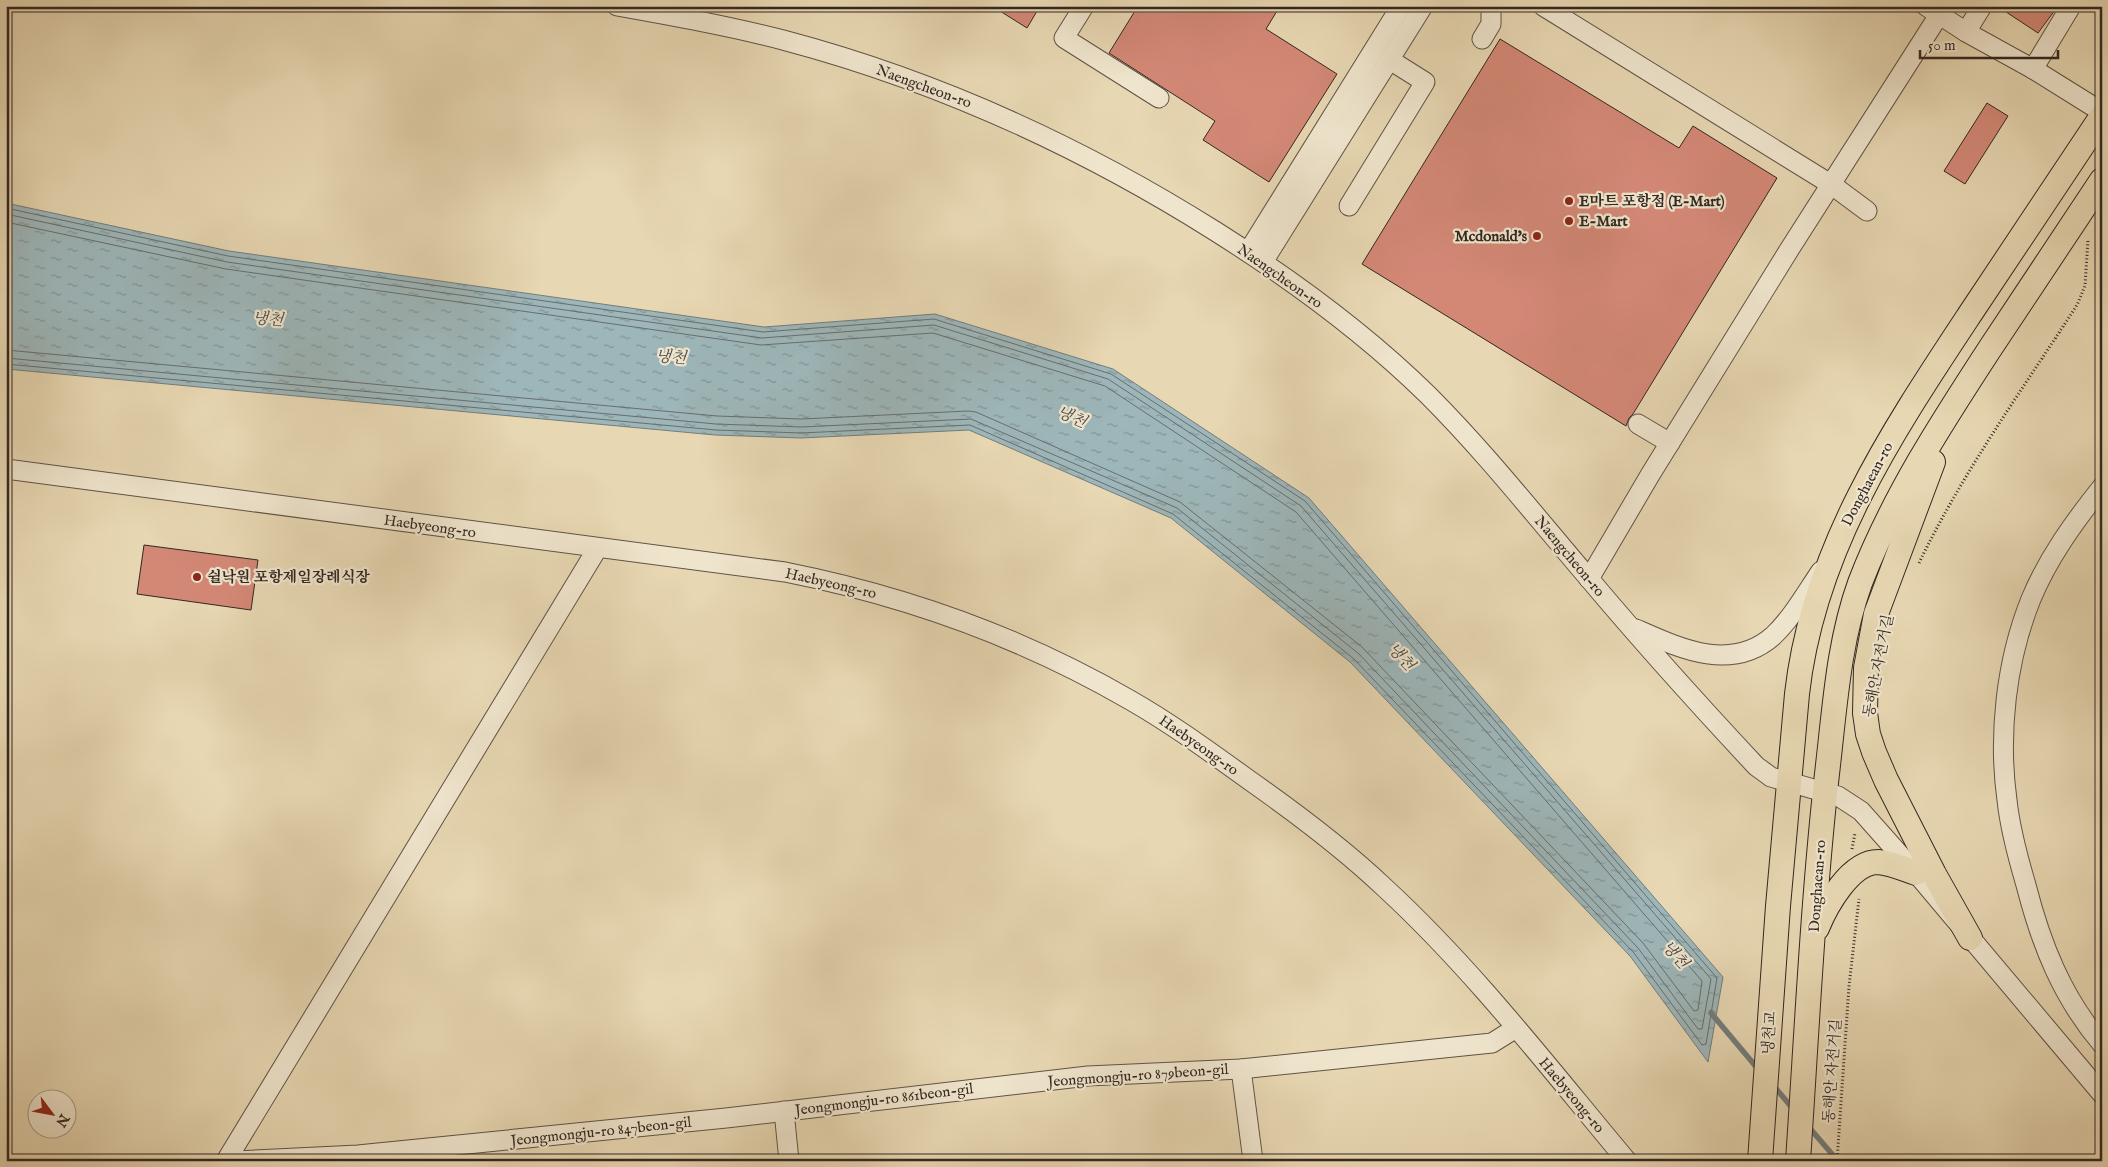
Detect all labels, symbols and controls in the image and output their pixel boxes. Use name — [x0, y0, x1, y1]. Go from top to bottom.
scale bar — [1920, 28, 2058, 60]
text: 50 m — [1928, 36, 1956, 55]
street label: Naengcheon-ro — [874, 60, 974, 112]
place label: E마트 포항점 (E-Mart) — [1579, 192, 1725, 211]
marker: E마트 포항점 (E-Mart) — [1563, 195, 1575, 207]
place label: E-Mart — [1579, 212, 1628, 231]
marker: E-Mart — [1563, 215, 1575, 227]
place label: Mcdonald's — [1455, 227, 1528, 246]
marker: Mcdonald's — [1531, 230, 1543, 242]
street label: Naengcheon-ro — [1233, 240, 1326, 313]
water label: 냉천 — [252, 309, 286, 331]
water label: 냉천 — [655, 347, 689, 369]
water label: 냉천 — [1053, 402, 1091, 434]
street label: Donghaean-ro — [1837, 439, 1898, 530]
street label: Haebyeong-ro — [383, 511, 477, 542]
street label: Naengcheon-ro — [1530, 512, 1609, 601]
street label: Haebyeong-ro — [783, 564, 878, 603]
place label: 쉴낙원 포항제일장례식장 — [207, 568, 370, 587]
marker: 쉴낙원 포항제일장례식장 — [191, 571, 203, 583]
street label: 동해안 자전거길 — [1859, 613, 1898, 719]
water label: 냉천 — [1383, 639, 1419, 677]
street label: Haebyeong-ro — [1155, 711, 1242, 780]
street label: Donghaean-ro — [1805, 839, 1830, 933]
water label: 냉천 — [1657, 937, 1693, 975]
street label: 냉천교 — [1759, 1010, 1781, 1055]
street label: 동해안 자전거길 — [1819, 1018, 1846, 1124]
street label: Haebyeong-ro — [1534, 1054, 1609, 1137]
street label: Jeongmongju-ro 879beon-gil — [1045, 1060, 1230, 1091]
street label: Jeongmongju-ro 861beon-gil — [792, 1079, 975, 1120]
north arrow — [28, 1090, 78, 1140]
text: N — [51, 1110, 74, 1130]
street label: Jeongmongju-ro 847beon-gil — [508, 1112, 693, 1151]

